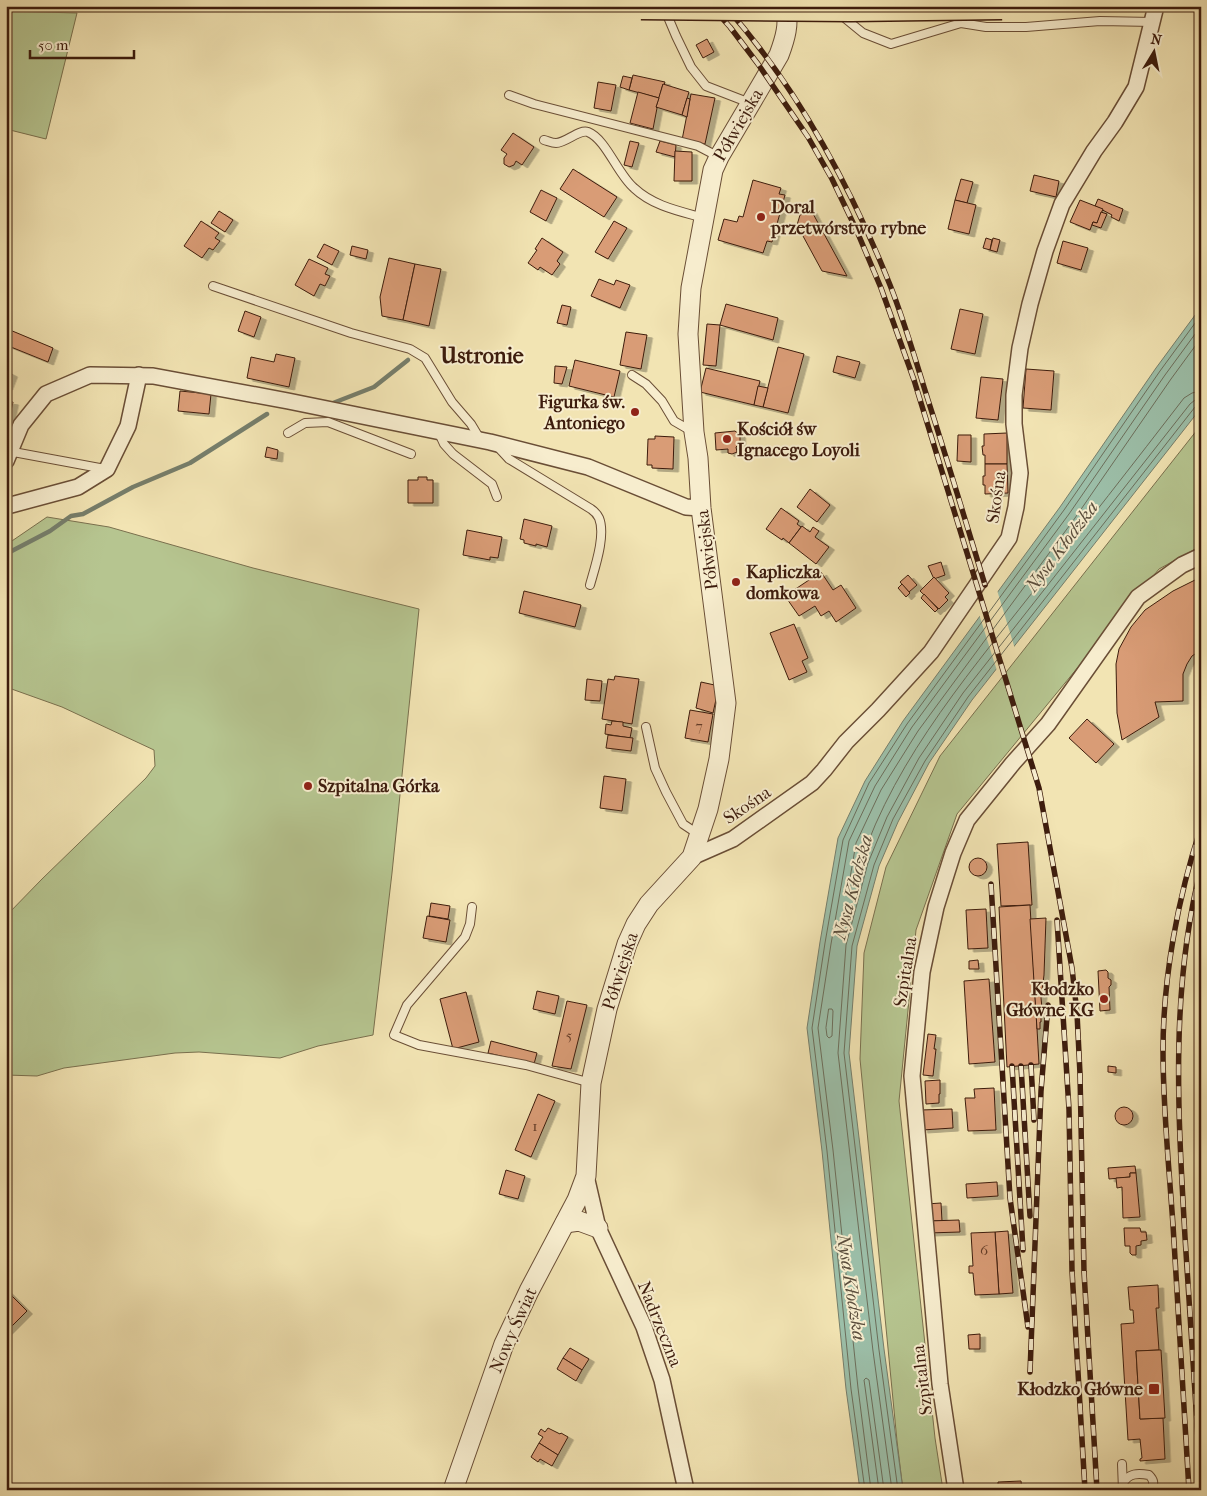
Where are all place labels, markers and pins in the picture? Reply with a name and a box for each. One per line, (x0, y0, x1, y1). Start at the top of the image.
place label: Doral przetwórstwo rybne (770, 197, 926, 239)
marker: Doral przetwórstwo rybne (755, 211, 767, 223)
place label: Figurka św. Antoniego (537, 392, 626, 434)
marker: Figurka św. Antoniego (629, 406, 641, 418)
place label: Kościół św Ignacego Loyoli (737, 419, 861, 461)
marker: Kościół św Ignacego Loyoli (721, 433, 733, 445)
place label: Kapliczka domkowa (746, 562, 821, 604)
marker: Kapliczka domkowa (730, 576, 742, 588)
place label: Szpitalna Górka (318, 776, 440, 797)
marker: Szpitalna Górka (302, 780, 314, 792)
place label: Kłodzko Główne KG (1006, 979, 1094, 1021)
marker: Kłodzko Główne KG (1098, 993, 1110, 1005)
place label: Kłodzko Główne (1017, 1379, 1143, 1400)
marker: Kłodzko Główne (1147, 1382, 1161, 1396)

